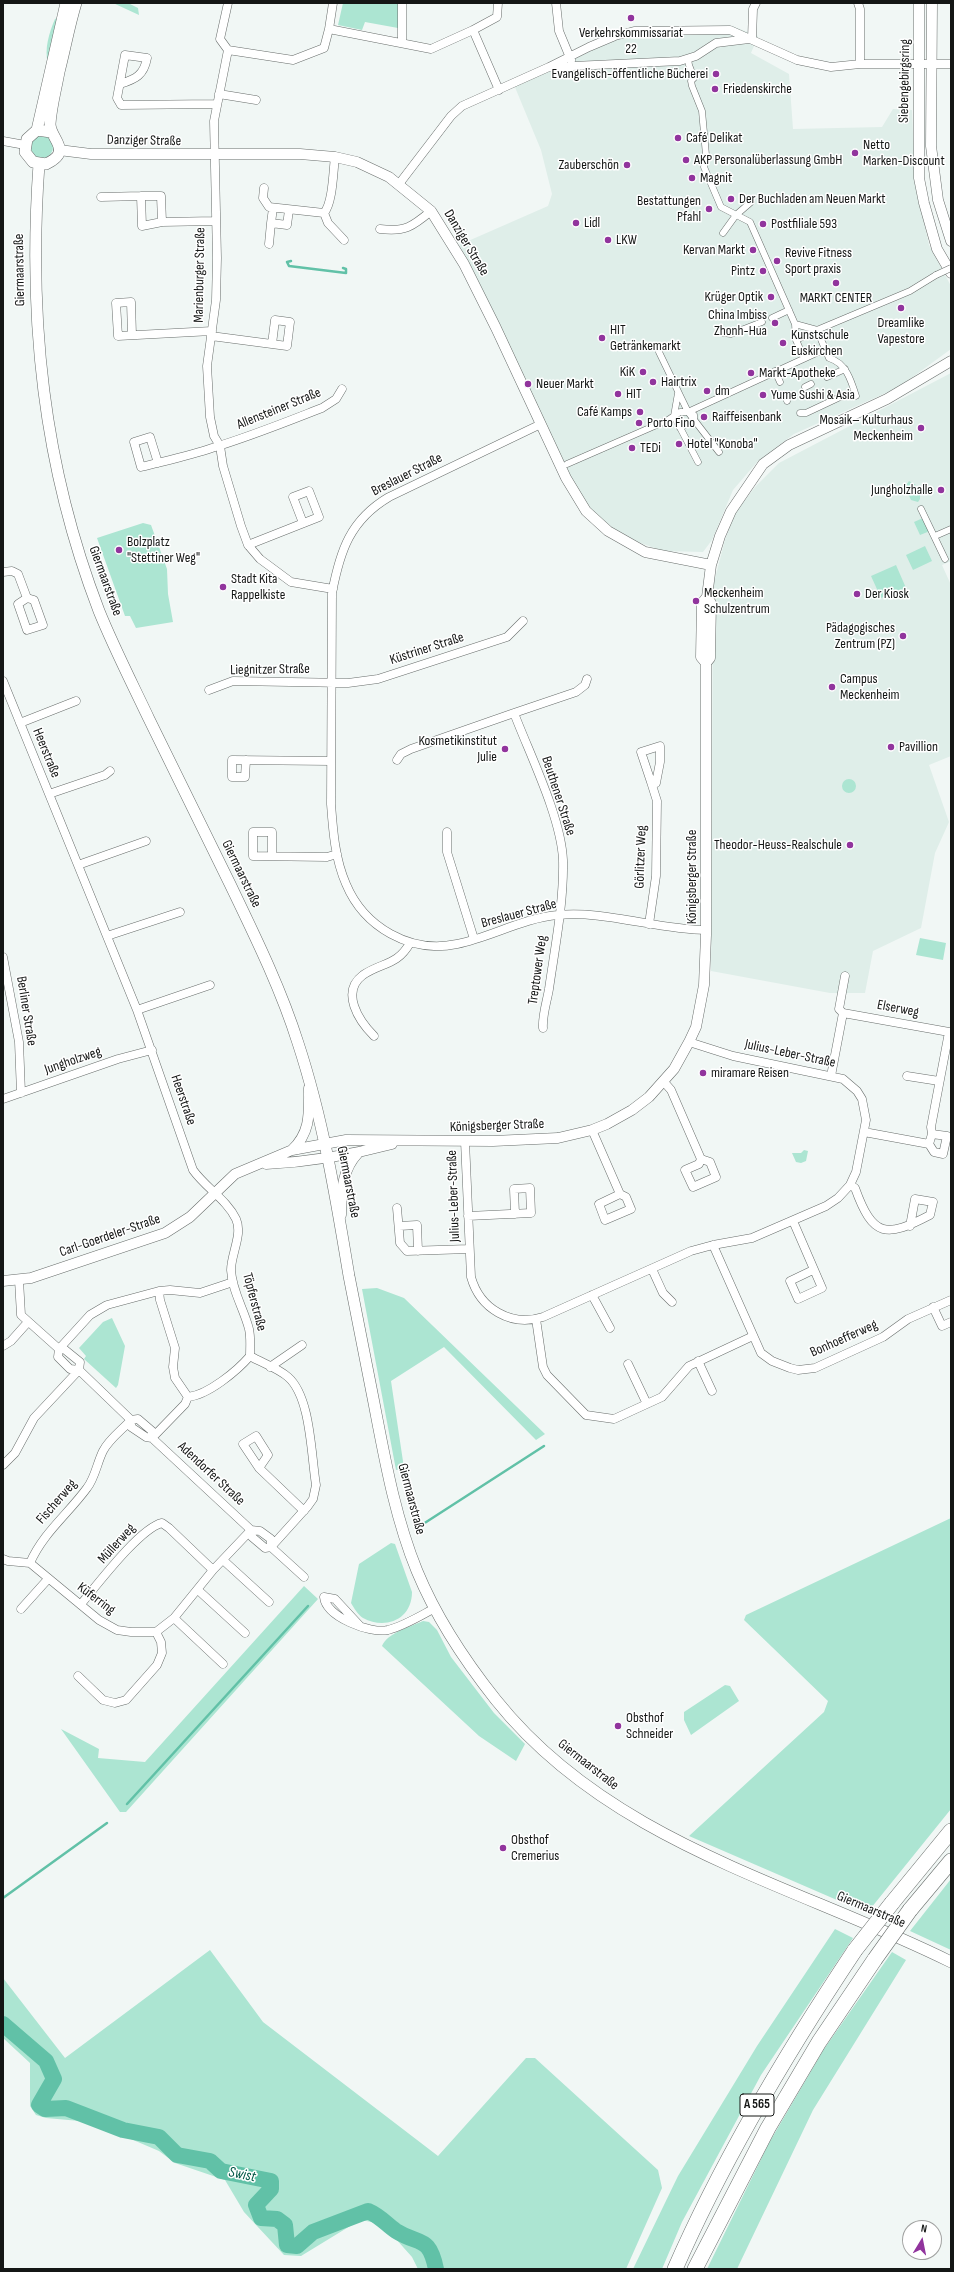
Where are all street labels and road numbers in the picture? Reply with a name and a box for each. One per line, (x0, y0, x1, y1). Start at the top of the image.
street label: Siebengebirgsring (896, 39, 914, 123)
street label: Danziger Straße (107, 132, 181, 150)
street label: Danziger Straße (440, 207, 492, 279)
street label: Marienburger Straße (191, 227, 209, 323)
street label: Giermaarstraße (11, 233, 29, 307)
street label: Allensteiner Straße (234, 384, 324, 434)
street label: Breslauer Straße (369, 450, 445, 500)
street label: Giermaarstraße (85, 544, 125, 618)
street label: Küstriner Straße (388, 629, 466, 669)
street label: Liegnitzer Straße (230, 661, 310, 679)
street label: Heerstraße (28, 726, 64, 780)
street label: Beuthener Straße (537, 754, 579, 838)
street label: Görlitzer Weg (631, 825, 651, 889)
street label: Königsberger Straße (684, 830, 700, 924)
street label: Giermaarstraße (217, 838, 265, 910)
street label: Breslauer Straße (479, 896, 559, 932)
street label: Treptower Weg (525, 934, 551, 1006)
street label: Berliner Straße (12, 975, 40, 1047)
street label: Elserweg (876, 997, 920, 1021)
street label: Julius-Leber-Straße (743, 1036, 837, 1072)
street label: Jungholzweg (42, 1043, 104, 1079)
street label: Heerstraße (167, 1073, 199, 1127)
street label: Königsberger Straße (449, 1116, 545, 1136)
street label: Giermaarstraße (333, 1145, 363, 1219)
street label: Julius-Leber-Straße (444, 1150, 464, 1242)
street label: Carl-Goerdeler-Straße (57, 1211, 163, 1261)
street label: Töpferstraße (238, 1271, 270, 1333)
street label: Bonhoefferweg (808, 1317, 880, 1361)
street label: Adendorfer Straße (174, 1439, 248, 1509)
street label: Giermaarstraße (393, 1462, 429, 1536)
street label: Fischerweg (33, 1476, 81, 1528)
street label: Müllerweg (95, 1520, 139, 1568)
street label: Küferring (74, 1579, 118, 1619)
street label: Giermaarstraße (554, 1736, 622, 1794)
street label: Giermaarstraße (834, 1888, 908, 1932)
road number: A 565 (740, 2094, 774, 2116)

